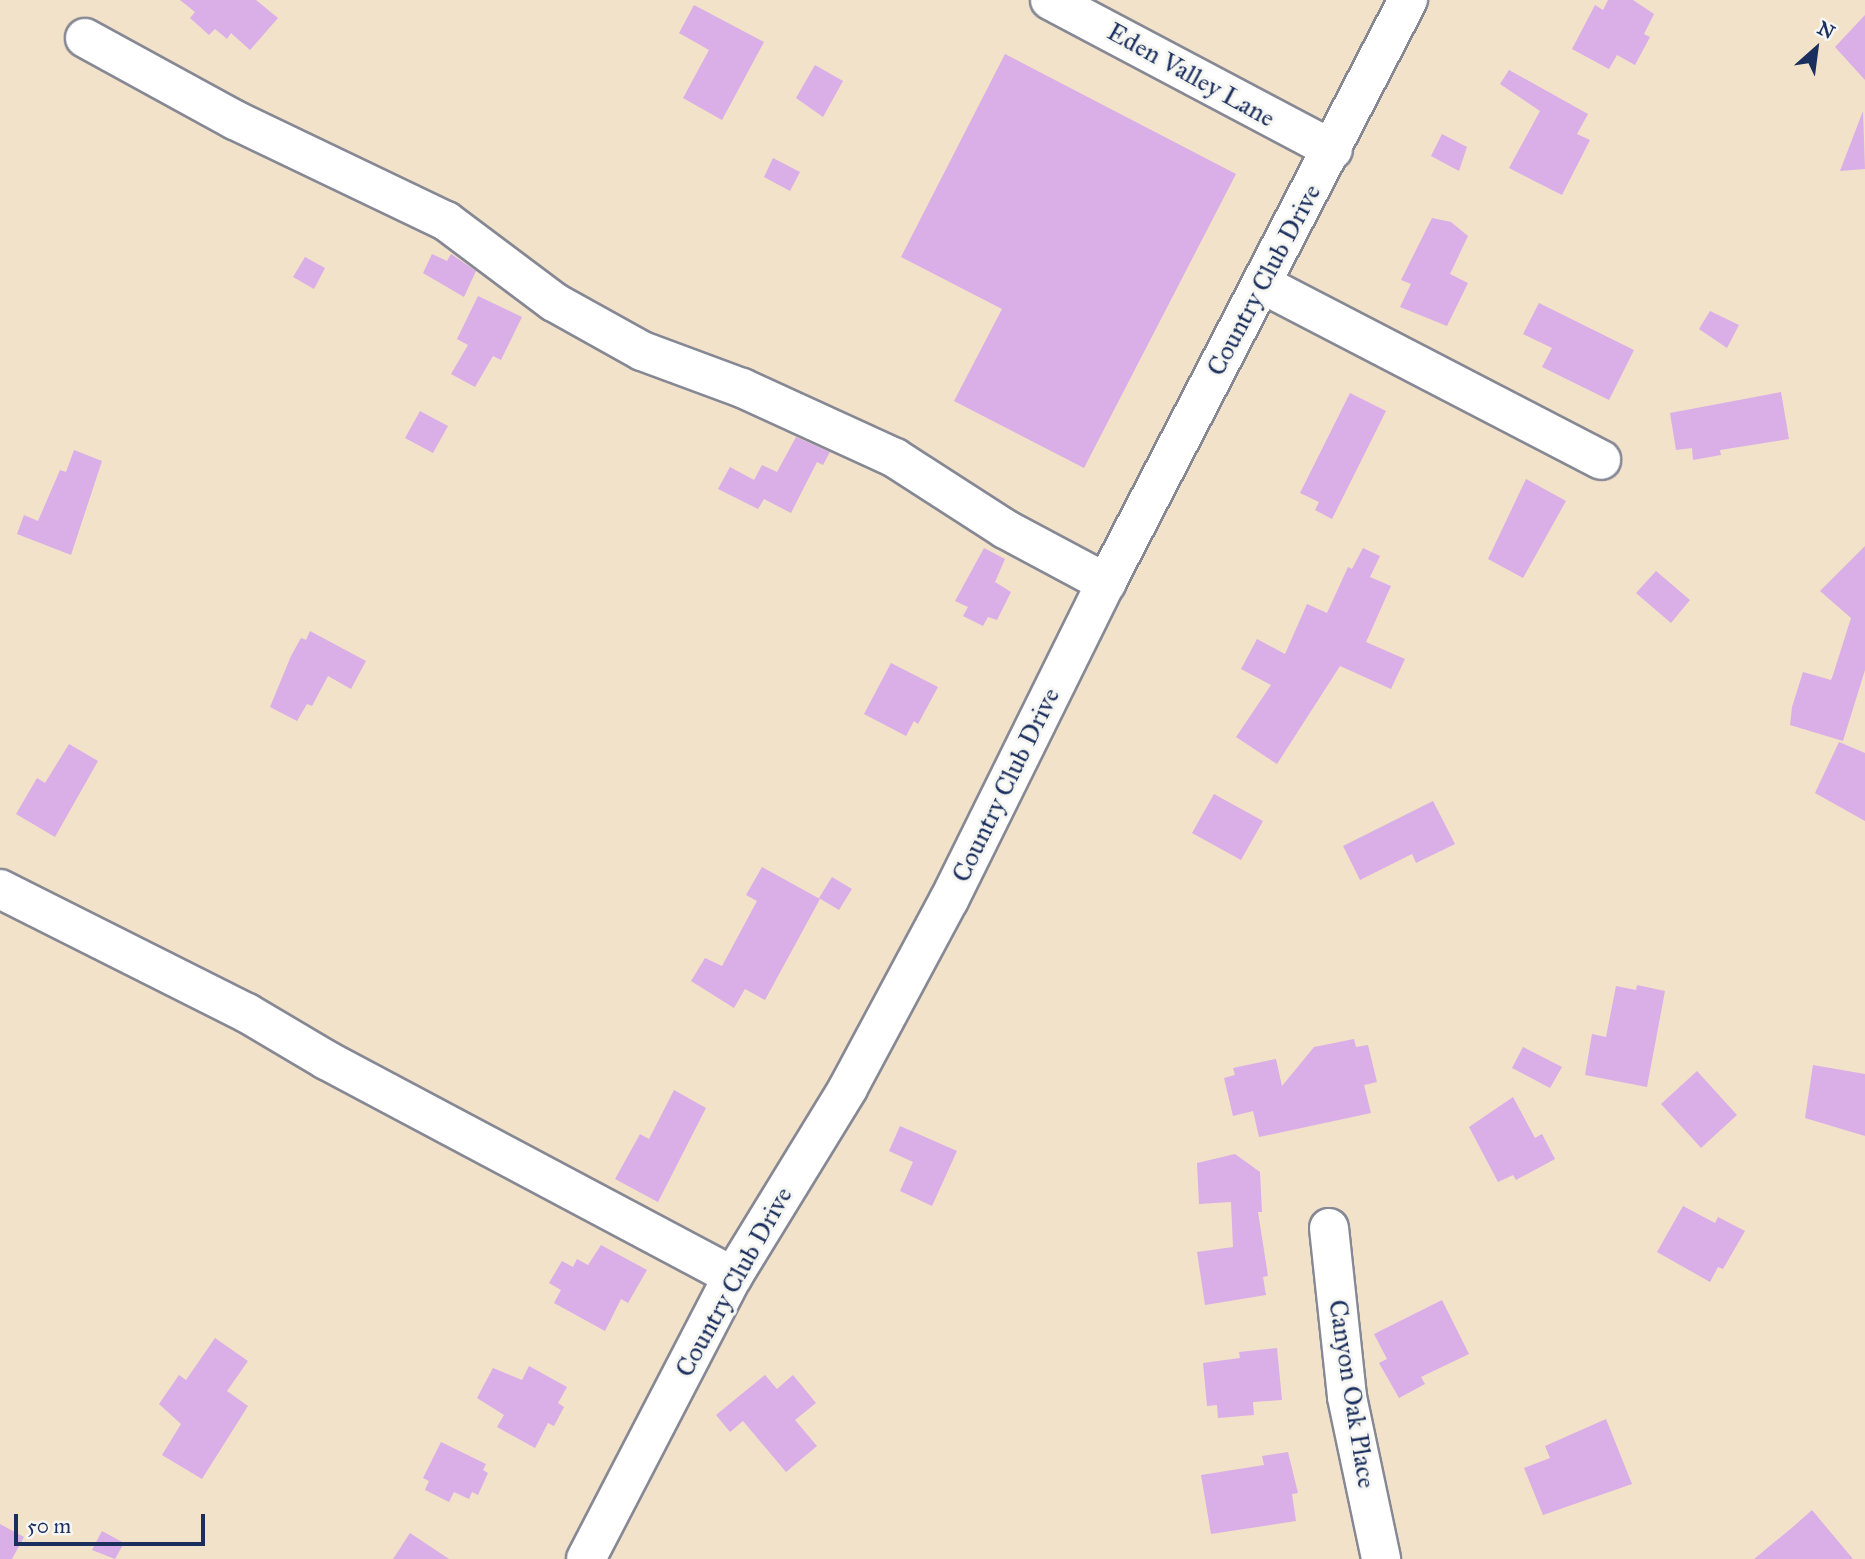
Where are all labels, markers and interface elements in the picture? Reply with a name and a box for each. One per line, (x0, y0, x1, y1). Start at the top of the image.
north arrow (1781, 14, 1851, 84)
street label: Eden Valley Lane (1102, 16, 1280, 134)
text: N (1814, 16, 1839, 44)
street label: Country Club Drive (1200, 179, 1328, 381)
street label: Country Club Drive (945, 683, 1067, 887)
street label: Country Club Drive (669, 1182, 799, 1382)
street label: Canyon Oak Place (1322, 1298, 1382, 1490)
scale bar (18, 1500, 208, 1544)
text: 50 m (27, 1513, 71, 1539)

